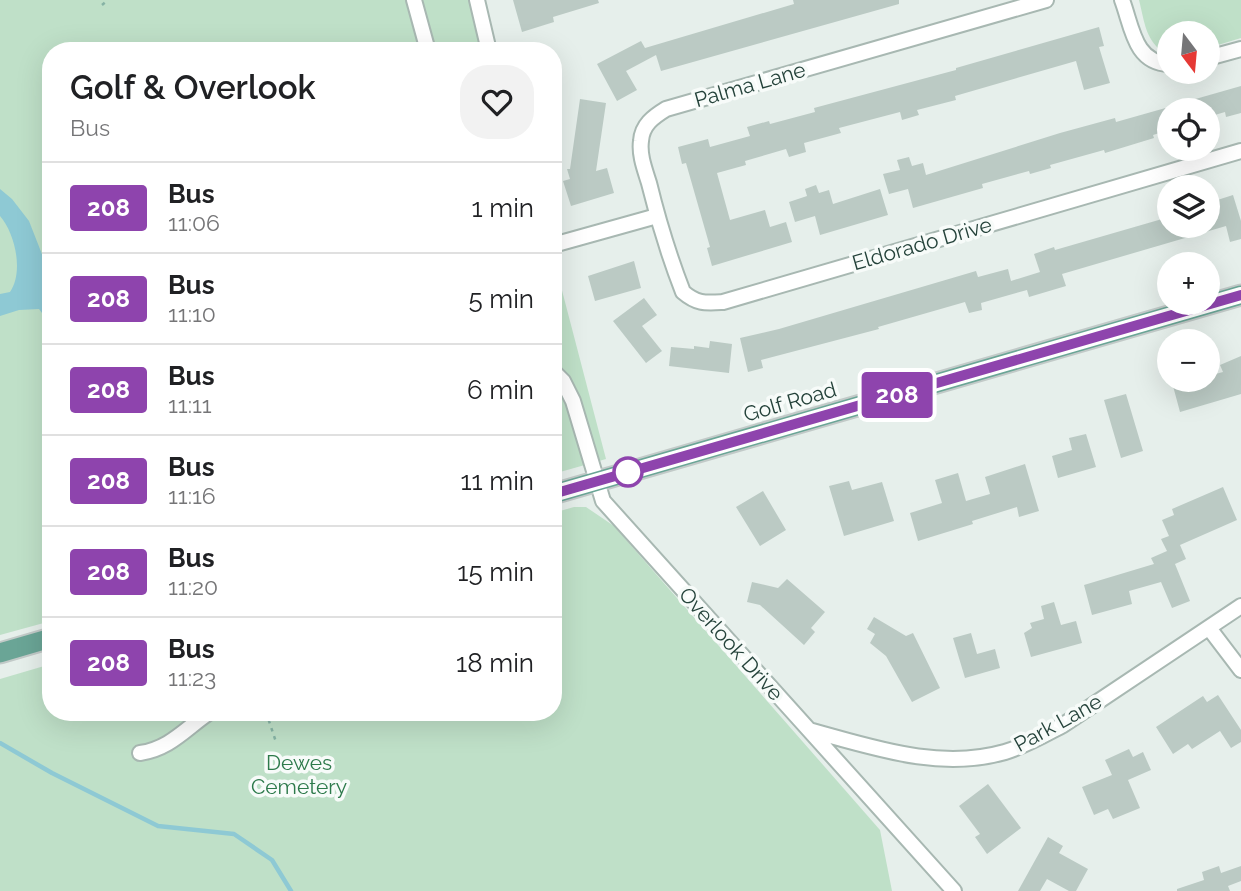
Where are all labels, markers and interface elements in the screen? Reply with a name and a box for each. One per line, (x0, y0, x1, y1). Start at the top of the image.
north arrow (1157, 21, 1220, 84)
map controls (1157, 21, 1220, 392)
street label: Palma Lane (691, 57, 808, 112)
button: heart (460, 65, 534, 139)
text: Golf & Overlook (70, 68, 316, 107)
button: locate (1157, 98, 1220, 161)
text: Bus (70, 114, 110, 141)
button: layers (1157, 175, 1220, 238)
text: Bus (168, 179, 215, 209)
text: 208 (87, 193, 130, 222)
text: 1 min (472, 193, 534, 223)
text: 11:06 (168, 209, 220, 236)
street label: Eldorado Drive (849, 212, 994, 275)
button: + (1157, 252, 1220, 315)
text: Bus (168, 270, 215, 300)
text: 208 (87, 284, 130, 313)
text: 5 min (468, 284, 534, 314)
text: 11:10 (168, 300, 216, 327)
button: − (1157, 329, 1220, 392)
text: Bus (168, 361, 215, 391)
line badge: 208 (857, 372, 937, 418)
text: 208 (87, 375, 130, 404)
text: 6 min (467, 375, 534, 405)
street label: Golf Road (741, 376, 839, 427)
text: 208 (876, 380, 918, 409)
text: 11:11 (168, 391, 212, 418)
text: Bus (168, 452, 215, 482)
unlabelled marker (613, 457, 643, 487)
text: 208 (87, 466, 130, 495)
text: 11 min (460, 466, 534, 496)
text: 11:16 (168, 482, 216, 509)
text: Bus (168, 543, 215, 573)
text: 208 (87, 557, 130, 586)
text: 15 min (457, 557, 534, 587)
text: 11:20 (168, 573, 218, 600)
street label: Overlook Drive (674, 582, 789, 705)
text: Bus (168, 634, 215, 664)
text: 208 (87, 648, 130, 677)
text: 18 min (456, 648, 534, 678)
text: 11:23 (168, 664, 216, 691)
street label: Park Lane (1009, 688, 1106, 757)
park label: Dewes Cemetery (251, 750, 347, 799)

